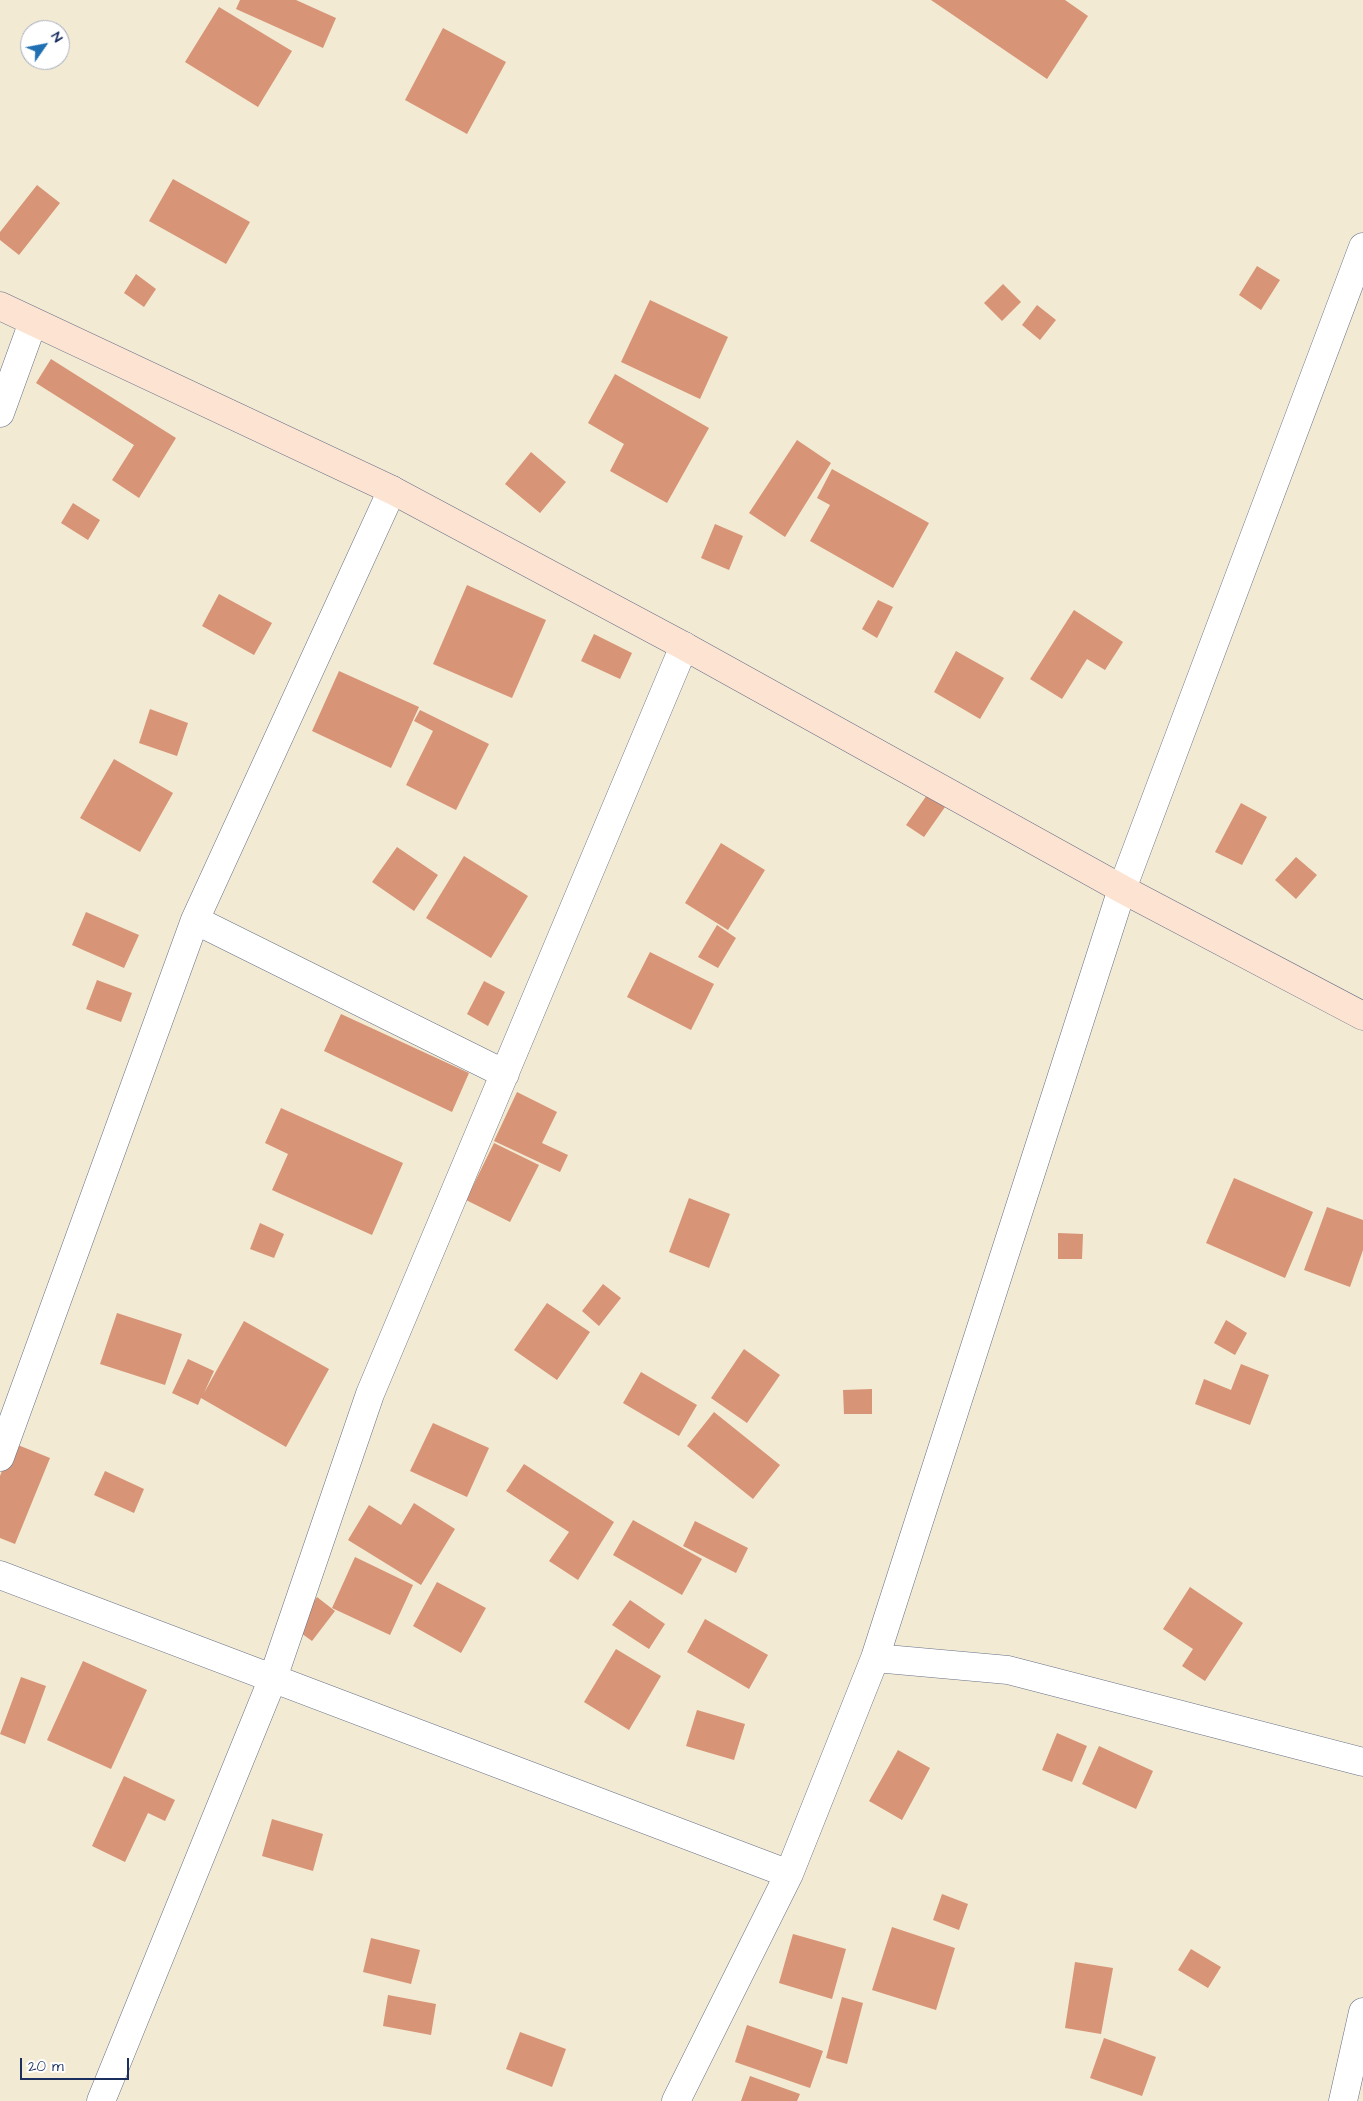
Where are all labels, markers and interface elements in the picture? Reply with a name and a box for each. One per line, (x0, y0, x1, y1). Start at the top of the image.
north arrow (20, 20, 70, 70)
text: N (46, 28, 68, 47)
scale bar (22, 2048, 131, 2080)
text: 20 m (28, 2056, 64, 2077)

